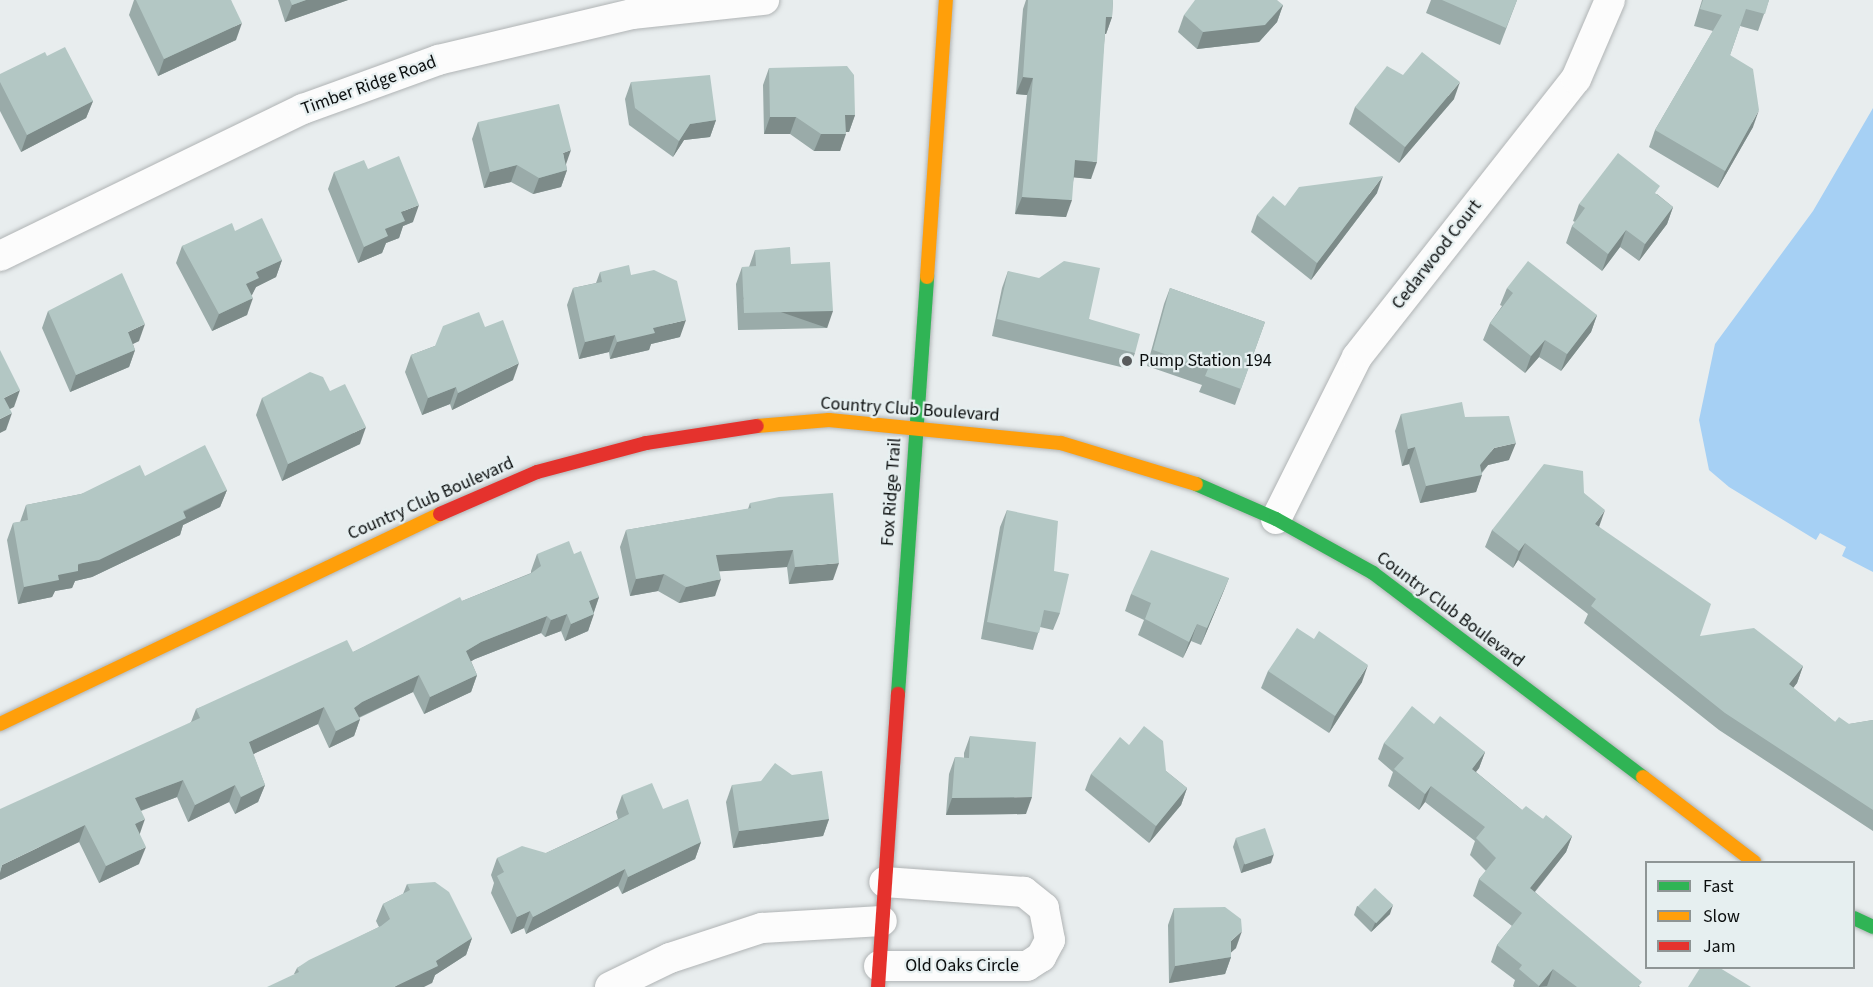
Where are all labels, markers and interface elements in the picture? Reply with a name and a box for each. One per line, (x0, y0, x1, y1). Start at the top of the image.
street label: Timber Ridge Road (298, 52, 440, 120)
street label: Cedarwood Court (1388, 196, 1486, 314)
place label: Pump Station 194 (1139, 350, 1272, 372)
marker: Pump Station 194 (1120, 354, 1134, 368)
street label: Country Club Boulevard (820, 393, 1000, 427)
street label: Fox Ridge Trail (877, 437, 907, 547)
street label: Country Club Boulevard (345, 453, 517, 545)
street label: Country Club Boulevard (1372, 547, 1528, 673)
legend (1645, 861, 1855, 969)
text: Fast (1703, 874, 1734, 899)
text: Slow (1703, 904, 1740, 929)
text: Jam (1703, 934, 1736, 959)
street label: Old Oaks Circle (905, 955, 1019, 977)

